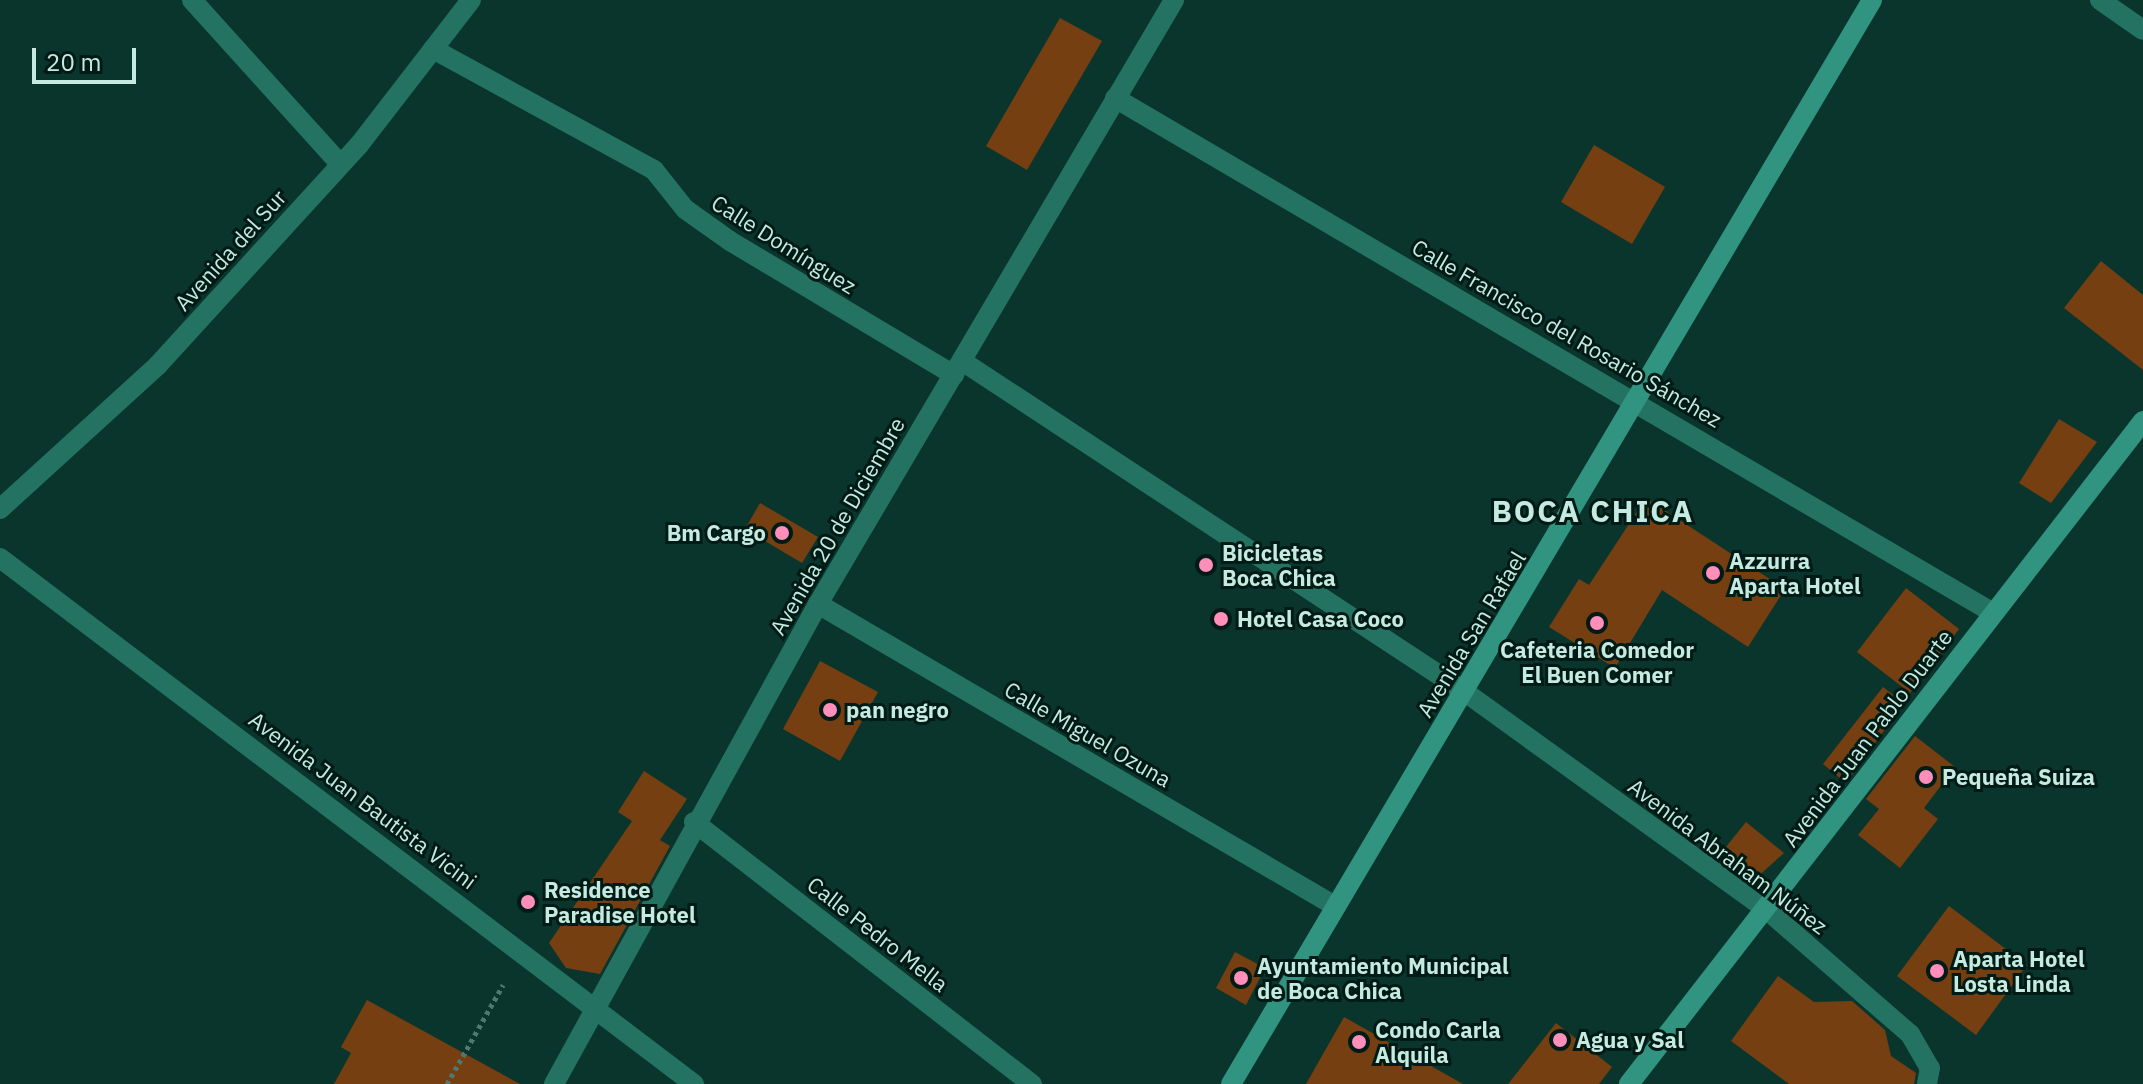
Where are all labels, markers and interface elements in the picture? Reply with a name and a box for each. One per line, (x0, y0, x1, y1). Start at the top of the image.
scale bar (36, 32, 140, 82)
text: 20 m (46, 46, 101, 78)
street label: Avenida del Sur (169, 184, 291, 316)
street label: Calle Domínguez (707, 189, 861, 299)
street label: Calle Francisco del Rosario Sánchez (1408, 233, 1726, 433)
street label: Avenida 20 de Diciembre (764, 413, 910, 639)
district label: BOCA CHICA (1492, 493, 1694, 529)
place label: Bm Cargo (667, 520, 766, 546)
marker: Bm Cargo (773, 524, 791, 542)
place label: Bicicletas Boca Chica (1222, 539, 1336, 590)
street label: Avenida San Rafael (1411, 546, 1531, 722)
place label: Azzurra Aparta Hotel (1729, 547, 1861, 598)
marker: Bicicletas Boca Chica (1197, 556, 1215, 574)
marker: Azzurra Aparta Hotel (1704, 564, 1722, 582)
place label: Hotel Casa Coco (1237, 606, 1404, 632)
marker: Hotel Casa Coco (1212, 610, 1230, 628)
marker: Cafeteria Comedor El Buen Comer (1588, 614, 1606, 632)
street label: Avenida Juan Pablo Duarte (1777, 624, 1957, 852)
place label: Cafeteria Comedor El Buen Comer (1500, 636, 1694, 688)
street label: Calle Miguel Ozuna (1000, 676, 1176, 792)
place label: pan negro (846, 697, 949, 723)
marker: pan negro (821, 701, 839, 719)
street label: Avenida Juan Bautista Vicini (244, 706, 482, 894)
place label: Pequeña Suiza (1942, 764, 2095, 790)
marker: Pequeña Suiza (1917, 768, 1935, 786)
street label: Avenida Abraham Núñez (1623, 773, 1833, 939)
street label: Calle Pedro Mella (802, 871, 954, 997)
place label: Residence Paradise Hotel (544, 876, 696, 928)
marker: Residence Paradise Hotel (519, 893, 537, 911)
place label: Aparta Hotel Losta Linda (1953, 945, 2085, 996)
place label: Ayuntamiento Municipal de Boca Chica (1257, 952, 1509, 1004)
marker: Aparta Hotel Losta Linda (1928, 962, 1946, 980)
marker: Ayuntamiento Municipal de Boca Chica (1232, 969, 1250, 987)
place label: Condo Carla Alquila (1375, 1016, 1501, 1068)
place label: Agua y Sal (1576, 1027, 1684, 1053)
marker: Agua y Sal (1551, 1031, 1569, 1049)
marker: Condo Carla Alquila (1350, 1033, 1368, 1051)

